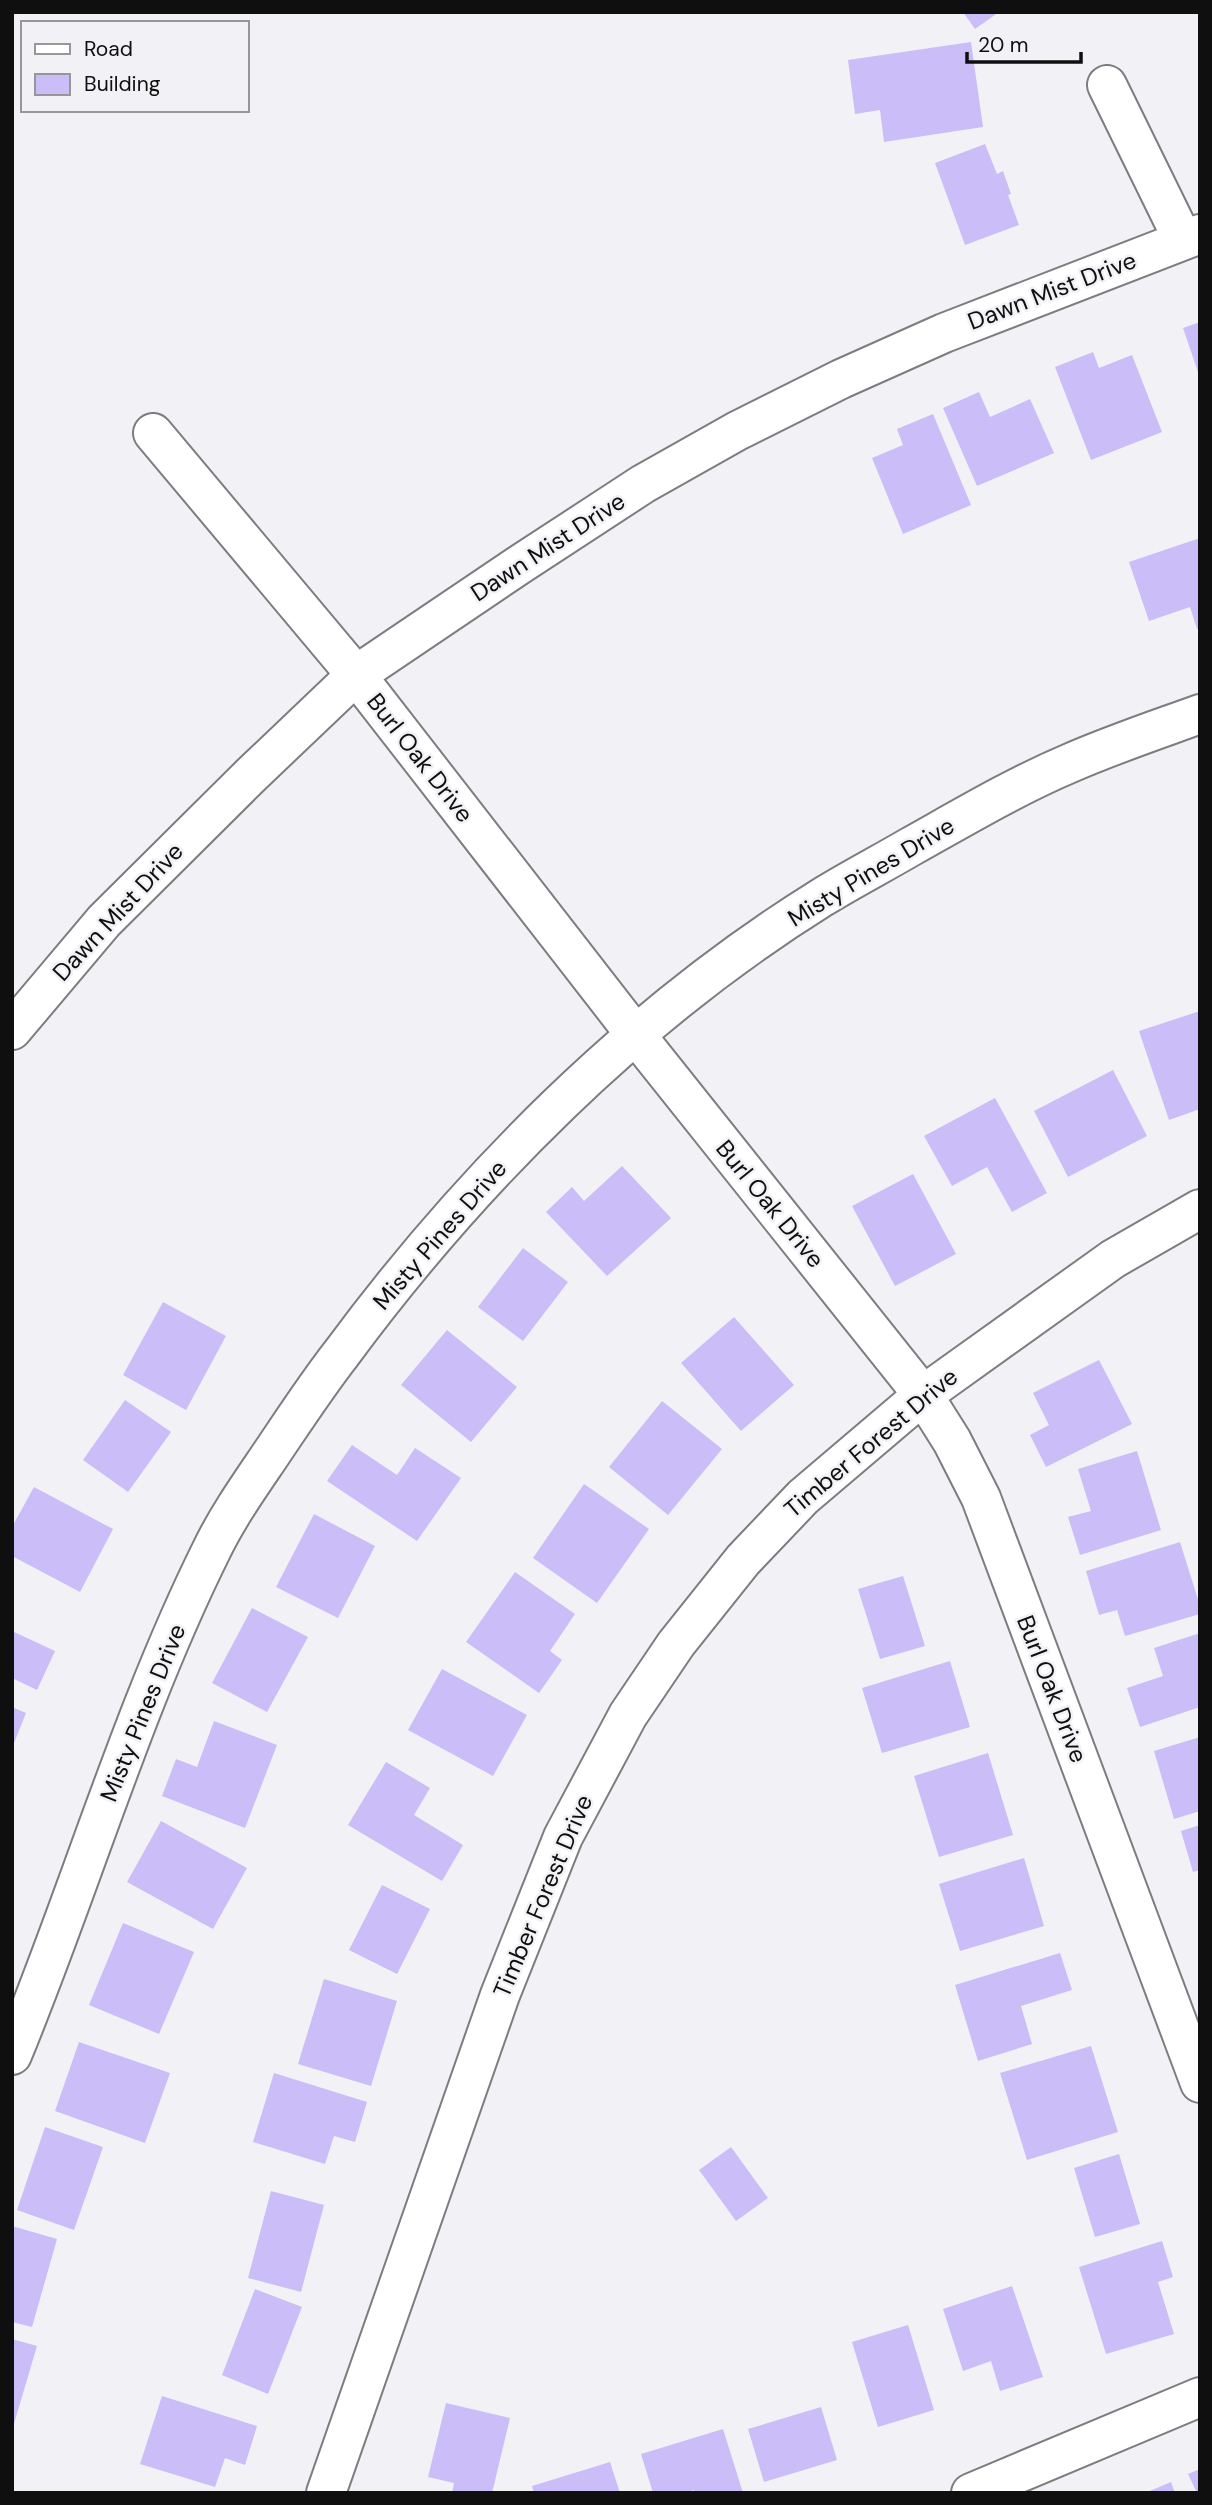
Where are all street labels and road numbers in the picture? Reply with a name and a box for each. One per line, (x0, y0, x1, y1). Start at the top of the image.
street label: Dawn Mist Drive (963, 244, 1140, 337)
street label: Dawn Mist Drive (465, 485, 631, 608)
street label: Burl Oak Drive (360, 687, 481, 829)
street label: Misty Pines Drive (782, 810, 960, 934)
street label: Dawn Mist Drive (46, 836, 190, 987)
street label: Burl Oak Drive (709, 1133, 831, 1274)
street label: Misty Pines Drive (366, 1153, 513, 1316)
street label: Timber Forest Drive (777, 1361, 964, 1524)
street label: Burl Oak Drive (1010, 1611, 1095, 1767)
street label: Misty Pines Drive (93, 1619, 192, 1806)
street label: Timber Forest Drive (486, 1790, 599, 2002)

